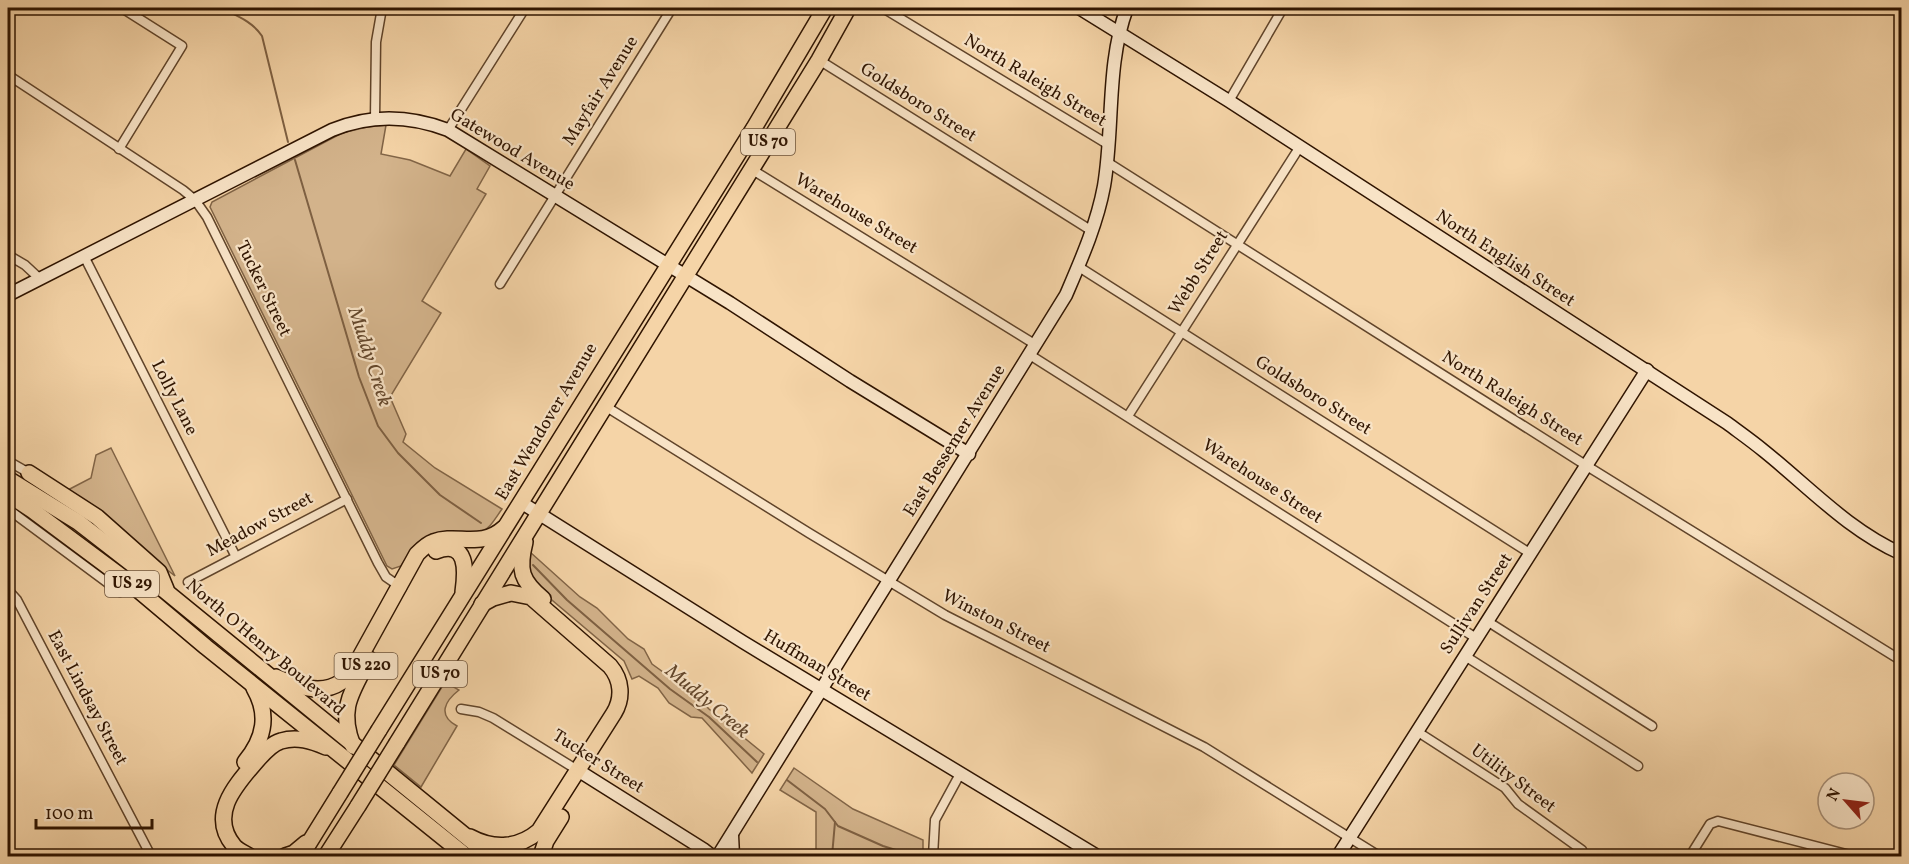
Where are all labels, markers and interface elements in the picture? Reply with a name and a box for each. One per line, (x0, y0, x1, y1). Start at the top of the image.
street label: North Raleigh Street (959, 28, 1111, 134)
street label: Mayfair Avenue (557, 31, 645, 151)
street label: Goldsboro Street (855, 57, 981, 149)
street label: Gatewood Avenue (445, 103, 579, 197)
road number: US 70 (741, 129, 795, 155)
street label: Warehouse Street (790, 167, 922, 261)
street label: North English Street (1430, 204, 1580, 314)
street label: Webb Street (1163, 226, 1235, 320)
street label: Tucker Street (229, 237, 297, 341)
water label: Muddy Creek (339, 303, 398, 410)
street label: East Wendover Avenue (490, 338, 604, 506)
street label: North Raleigh Street (1436, 345, 1588, 453)
street label: Goldsboro Street (1250, 350, 1376, 442)
street label: Lolly Lane (144, 356, 204, 440)
street label: East Bessemer Avenue (898, 360, 1012, 522)
street label: Warehouse Street (1197, 434, 1327, 530)
street label: Meadow Street (202, 486, 318, 564)
street label: Sullivan Street (1435, 548, 1519, 660)
road number: US 29 (105, 571, 159, 597)
street label: North O'Henry Boulevard (180, 574, 350, 722)
street label: Winston Street (937, 584, 1055, 660)
street label: Huffman Street (758, 624, 876, 708)
street label: East Lindsay Street (41, 626, 133, 770)
road number: US 220 (334, 653, 398, 679)
water label: Muddy Creek (658, 658, 755, 746)
road number: US 70 (413, 661, 467, 687)
street label: Tucker Street (547, 724, 649, 800)
street label: Utility Street (1465, 739, 1561, 819)
north arrow (1816, 771, 1876, 831)
text: N (1822, 784, 1847, 805)
scale bar (36, 792, 152, 830)
text: 100 m (45, 802, 94, 827)

